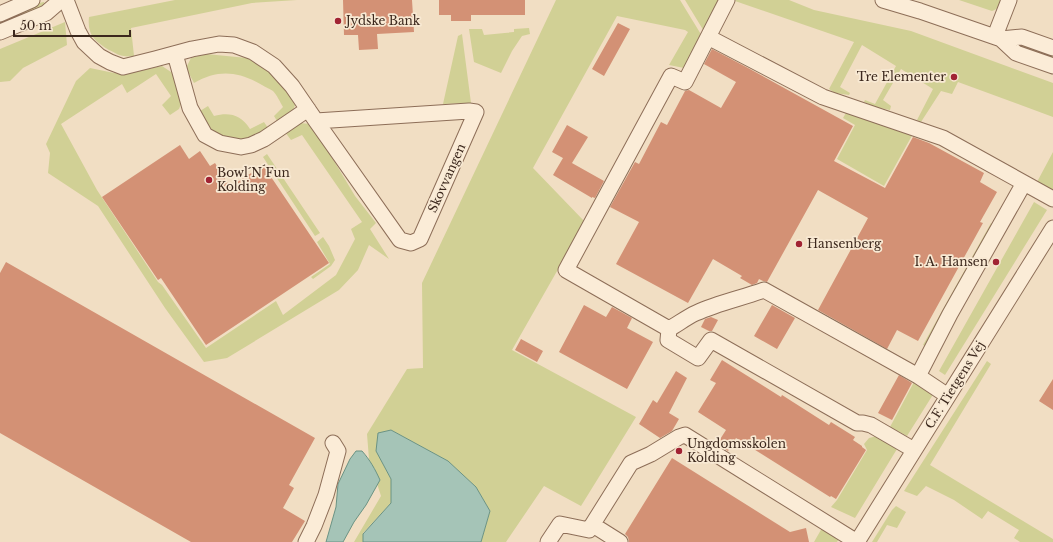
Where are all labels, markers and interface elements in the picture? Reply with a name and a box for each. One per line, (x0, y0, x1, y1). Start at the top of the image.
scale bar (14, 12, 130, 38)
place label: Jydske Bank (344, 13, 421, 28)
marker: Jydske Bank (333, 16, 343, 26)
text: 50 m (20, 18, 52, 33)
place label: Tre Elementer (857, 69, 946, 84)
marker: Tre Elementer (949, 72, 959, 82)
street label: Skovvangen (425, 141, 468, 215)
place label: Bowl´N´Fun Kolding (217, 164, 290, 194)
marker: Bowl´N´Fun Kolding (204, 175, 214, 185)
place label: Hansenberg (807, 236, 882, 251)
marker: Hansenberg (794, 239, 804, 249)
place label: I. A. Hansen (914, 254, 988, 269)
marker: I. A. Hansen (991, 257, 1001, 267)
street label: C.F. Tietgens Vej (922, 338, 988, 431)
place label: Ungdomsskolen Kolding (687, 436, 786, 465)
marker: Ungdomsskolen Kolding (674, 446, 684, 456)

